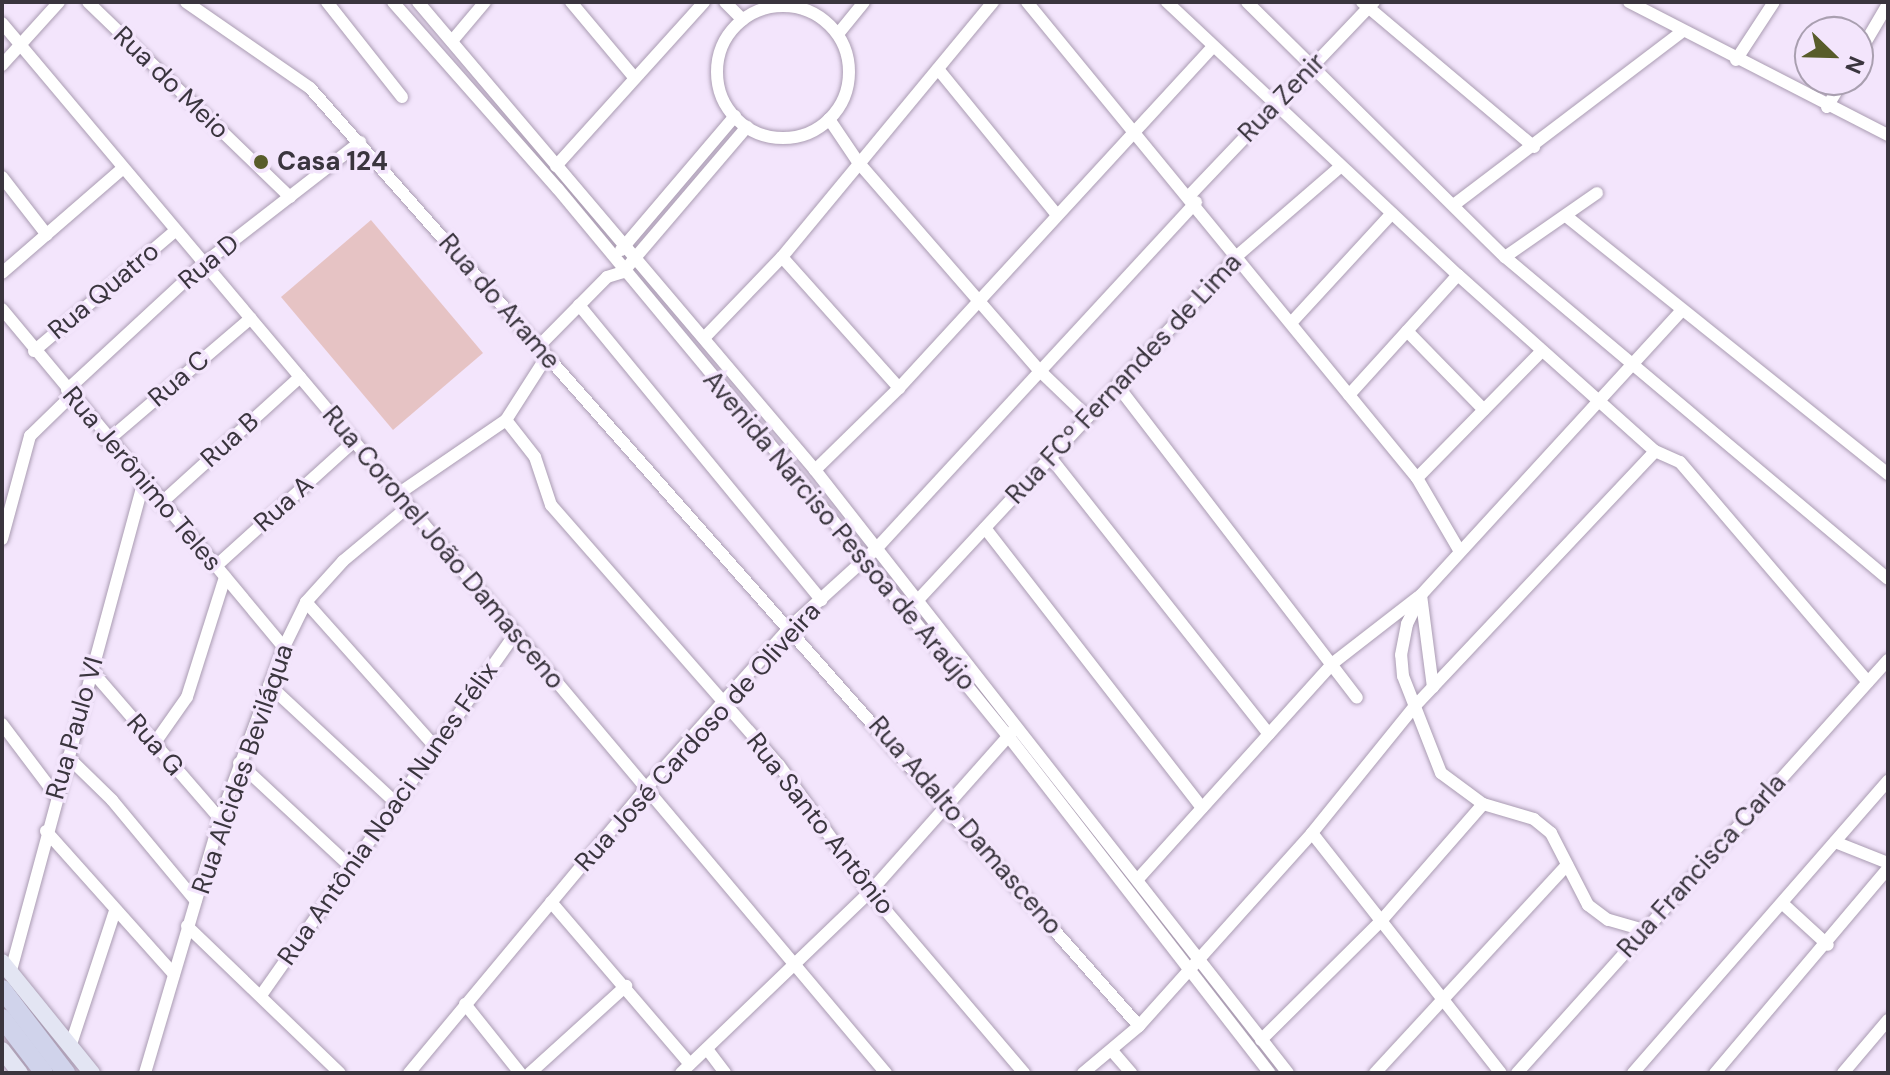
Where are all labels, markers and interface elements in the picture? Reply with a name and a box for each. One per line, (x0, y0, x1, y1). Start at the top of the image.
north arrow (1794, 16, 1874, 96)
street label: Rua do Meio (107, 20, 235, 146)
street label: Rua Zenir (1232, 47, 1332, 149)
text: N (1838, 52, 1871, 78)
place label: Casa 124 (277, 146, 388, 178)
marker: Casa 124 (252, 153, 270, 171)
street label: Rua D (172, 228, 246, 296)
street label: Rua do Arame (432, 228, 566, 376)
street label: Rua Quatro (42, 236, 166, 346)
street label: Rua FCº Fernandes de Lima (1000, 247, 1248, 511)
street label: Rua C (142, 344, 216, 414)
street label: Avenida Narciso Pessoa de Araújo (696, 365, 982, 697)
street label: Rua Jerônimo Teles (56, 380, 228, 578)
street label: Rua Coronel João Damasceno (315, 400, 571, 696)
street label: Rua B (195, 406, 265, 474)
street label: Rua A (248, 469, 320, 539)
street label: Rua José Cardoso de Oliveira (569, 596, 827, 878)
street label: Rua Alcides Beviláqua (186, 640, 300, 898)
street label: Rua Paulo VI (40, 653, 110, 803)
street label: Rua Antônia Noaci Nunes Félix (271, 657, 505, 971)
street label: Rua G (120, 708, 190, 782)
street label: Rua Adalto Damasceno (862, 711, 1068, 941)
street label: Rua Santo Antônio (739, 727, 901, 921)
street label: Rua Francisca Carla (1611, 768, 1793, 964)

